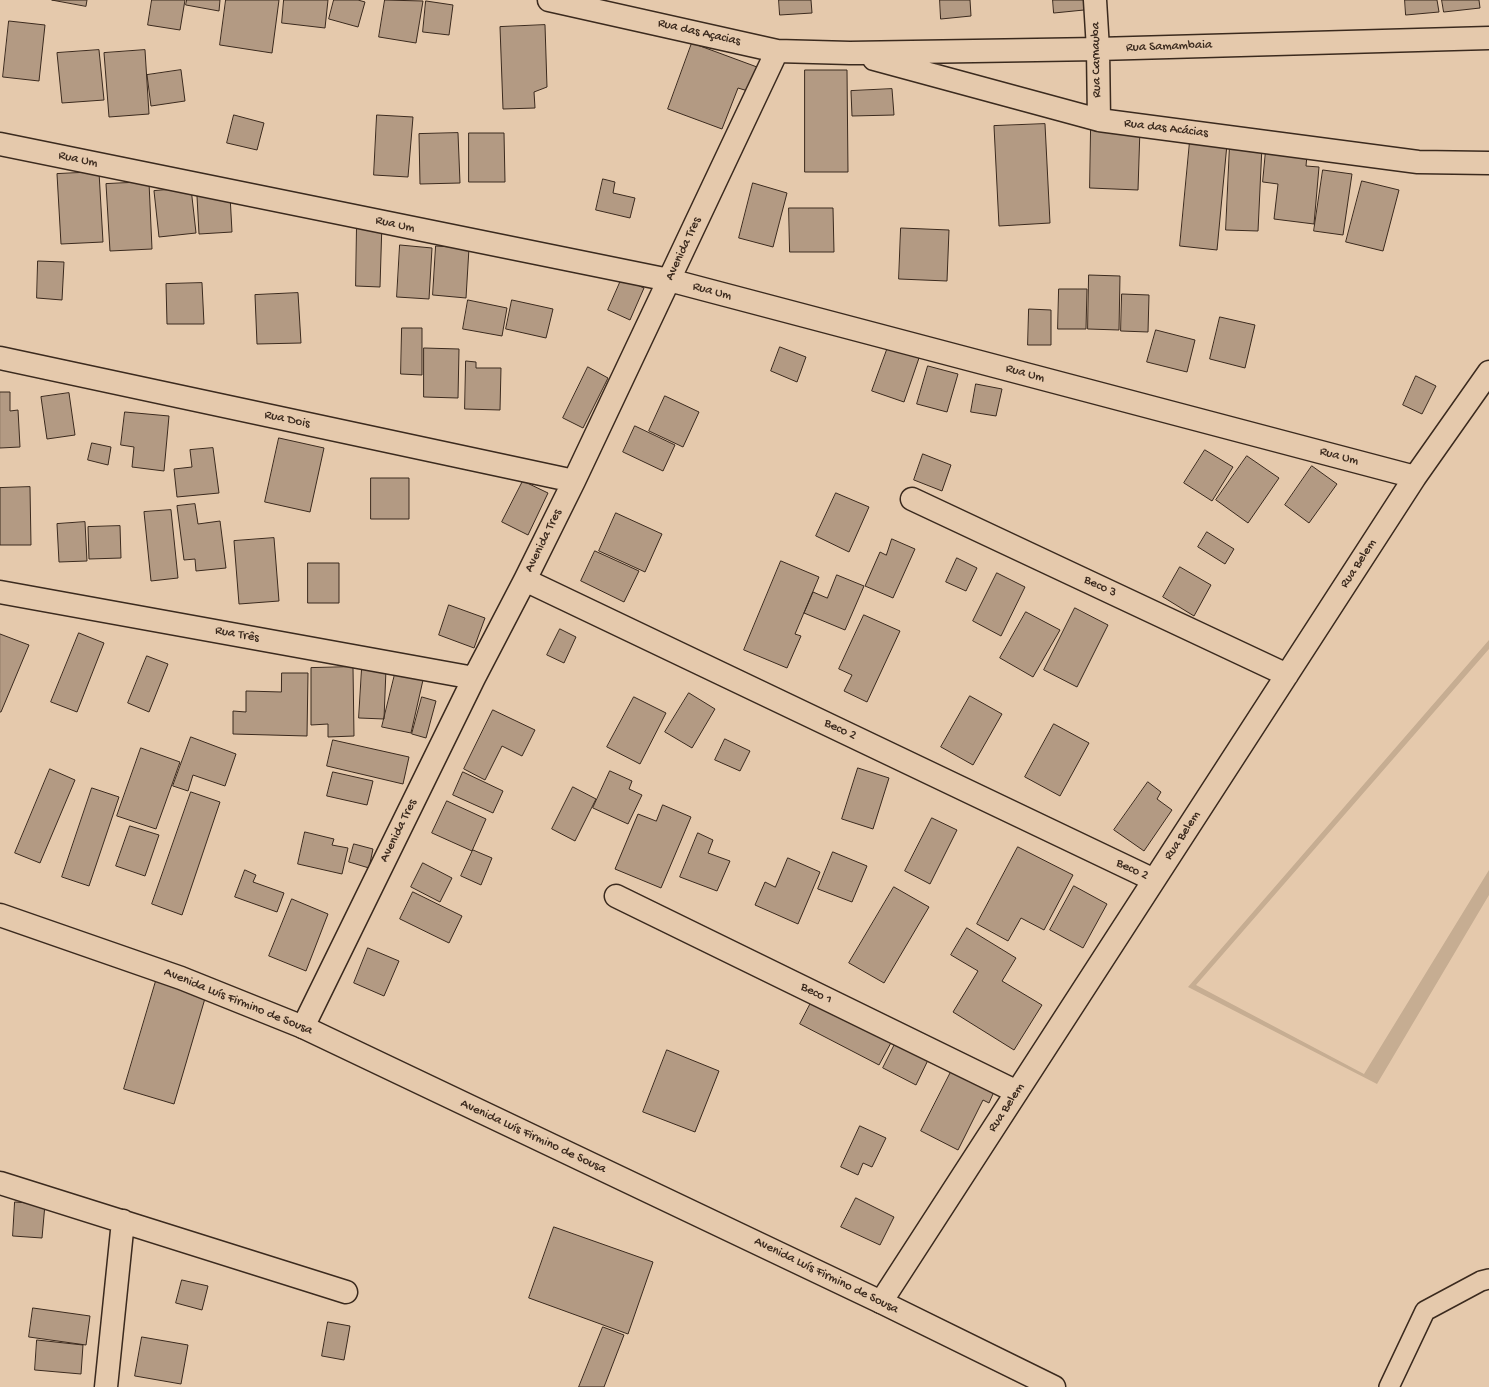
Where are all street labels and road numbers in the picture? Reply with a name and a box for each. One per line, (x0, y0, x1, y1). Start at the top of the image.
street label: Rua das Açacias (656, 16, 742, 50)
street label: Rua Carnauba (1089, 22, 1105, 98)
street label: Rua Samambaia (1126, 38, 1212, 56)
street label: Rua das Acácias (1123, 116, 1209, 142)
street label: Rua Um (57, 148, 99, 172)
street label: Rua Um (374, 213, 416, 237)
street label: Avenida Tres (663, 215, 705, 283)
street label: Rua Um (691, 279, 733, 305)
street label: Rua Um (1004, 361, 1046, 387)
street label: Rua Dois (263, 408, 311, 432)
street label: Rua Um (1318, 444, 1360, 470)
street label: Avenida Tres (522, 507, 566, 575)
street label: Rua Belem (1337, 537, 1381, 591)
street label: Beco 3 (1081, 573, 1119, 601)
street label: Rua Três (214, 623, 260, 647)
street label: Beco 2 (821, 716, 859, 744)
street label: Avenida Tres (377, 797, 421, 865)
street label: Rua Belem (1161, 809, 1205, 863)
street label: Beco 2 (1113, 856, 1151, 884)
street label: Avenida Luís Firmino de Sousa (161, 965, 315, 1039)
street label: Beco 1 (798, 980, 834, 1008)
street label: Rua Belem (985, 1081, 1029, 1135)
street label: Avenida Luís Firmino de Sousa (458, 1096, 608, 1178)
street label: Avenida Luís Firmino de Sousa (751, 1234, 901, 1318)

